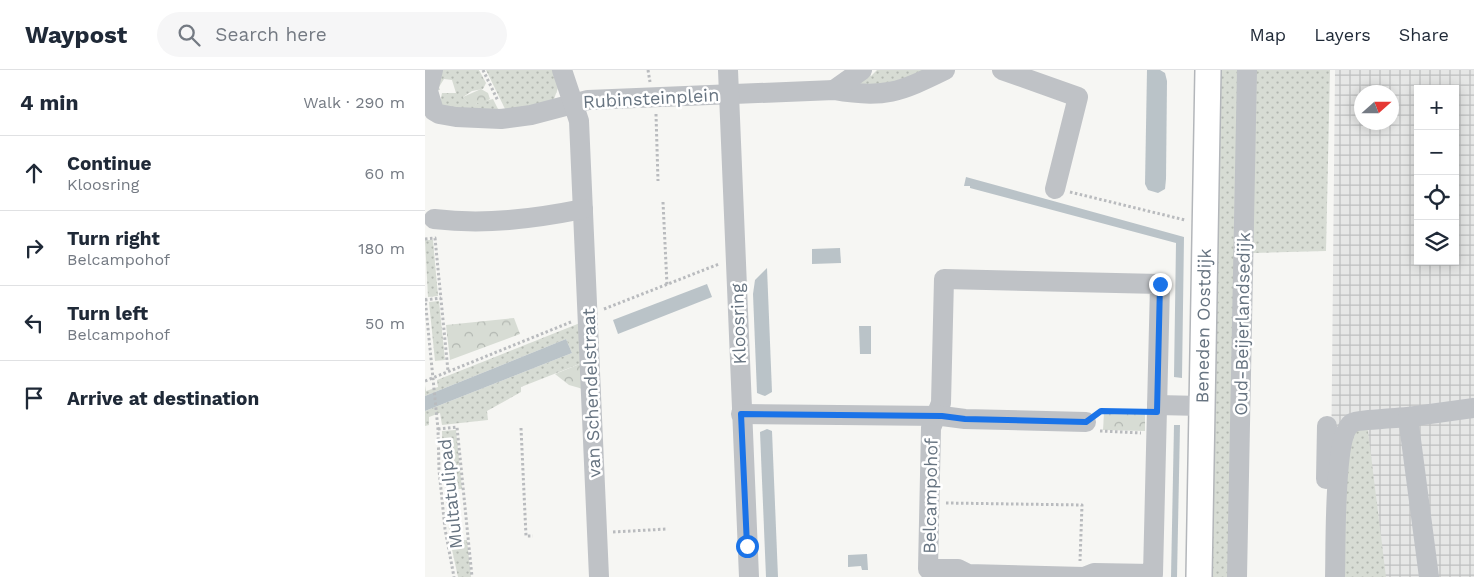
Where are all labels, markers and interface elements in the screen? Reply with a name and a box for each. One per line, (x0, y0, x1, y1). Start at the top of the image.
search box (157, 12, 507, 57)
text: Waypost (25, 21, 127, 49)
icon: search (175, 21, 203, 49)
text: Search here (215, 23, 327, 46)
text: Map (1249, 24, 1286, 45)
text: Layers (1314, 24, 1371, 45)
text: Share (1399, 24, 1449, 45)
street label: Rubinsteinplein (582, 84, 720, 112)
north arrow (1354, 85, 1399, 130)
map controls (1414, 85, 1459, 265)
button: + (1414, 85, 1459, 130)
text: 4 min (20, 90, 78, 115)
text: Walk · 290 m (303, 93, 405, 112)
button: − (1414, 130, 1459, 175)
text: Continue (67, 152, 151, 175)
icon: ahead (20, 159, 48, 187)
text: 60 m (365, 164, 405, 183)
text: Kloosring (67, 175, 139, 194)
button: locate (1414, 175, 1459, 220)
button: layers (1414, 220, 1459, 265)
text: Turn right (67, 227, 160, 250)
street label: Oud-Beijerlandsedijk (1230, 232, 1254, 416)
icon: right (20, 234, 48, 262)
text: 180 m (358, 239, 405, 258)
street label: Beneden Oostdijk (1191, 248, 1215, 404)
text: Belcampohof (67, 250, 170, 269)
route end (1149, 273, 1172, 296)
street label: Kloosring (726, 283, 750, 365)
text: Turn left (67, 302, 148, 325)
street label: van Schendelstraat (578, 307, 604, 478)
icon: left (20, 309, 48, 337)
text: 50 m (365, 314, 405, 333)
text: Belcampohof (67, 325, 170, 344)
icon: arrive (20, 384, 48, 412)
text: Arrive at destination (67, 387, 259, 410)
street label: Multatulipad (434, 438, 466, 550)
street label: Belcampohof (918, 438, 942, 554)
route start (736, 535, 759, 558)

